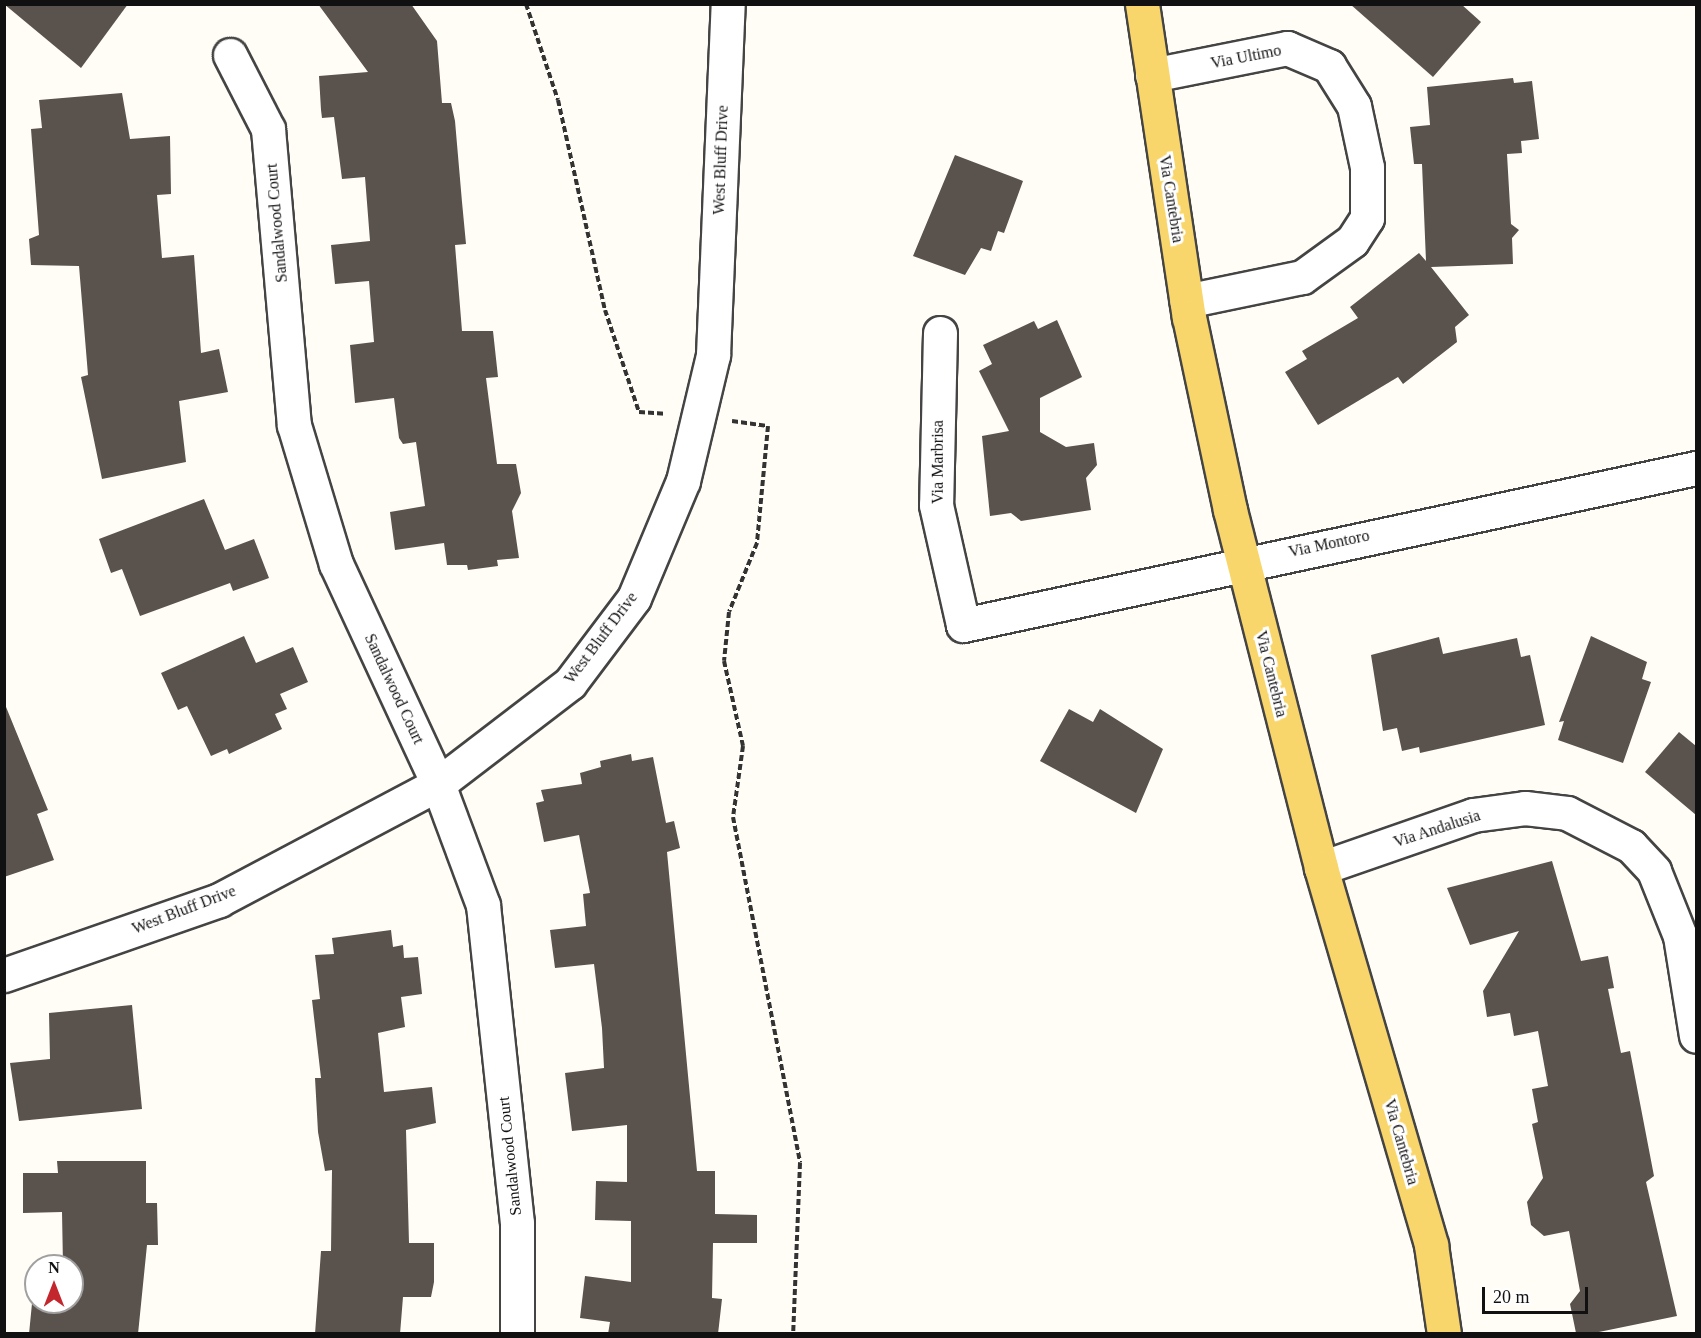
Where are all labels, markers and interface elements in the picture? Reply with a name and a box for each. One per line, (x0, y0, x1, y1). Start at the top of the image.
street label: Via Ultimo (1209, 41, 1283, 73)
street label: West Bluff Drive (709, 105, 733, 215)
street label: Via Cantebria (1155, 154, 1187, 244)
street label: Sandalwood Court (262, 163, 292, 283)
street label: Via Marbrisa (928, 420, 948, 504)
street label: Via Montoro (1287, 526, 1371, 562)
street label: West Bluff Drive (560, 588, 642, 688)
street label: Via Cantebria (1251, 629, 1291, 719)
street label: Sandalwood Court (360, 631, 428, 747)
street label: Via Andalusia (1391, 806, 1483, 852)
street label: West Bluff Drive (129, 881, 239, 939)
street label: Sandalwood Court (494, 1096, 526, 1216)
street label: Via Cantebria (1380, 1097, 1422, 1187)
north arrow (24, 1254, 84, 1314)
text: N (48, 1259, 60, 1276)
scale bar (1485, 1275, 1592, 1313)
text: 20 m (1493, 1287, 1530, 1307)

